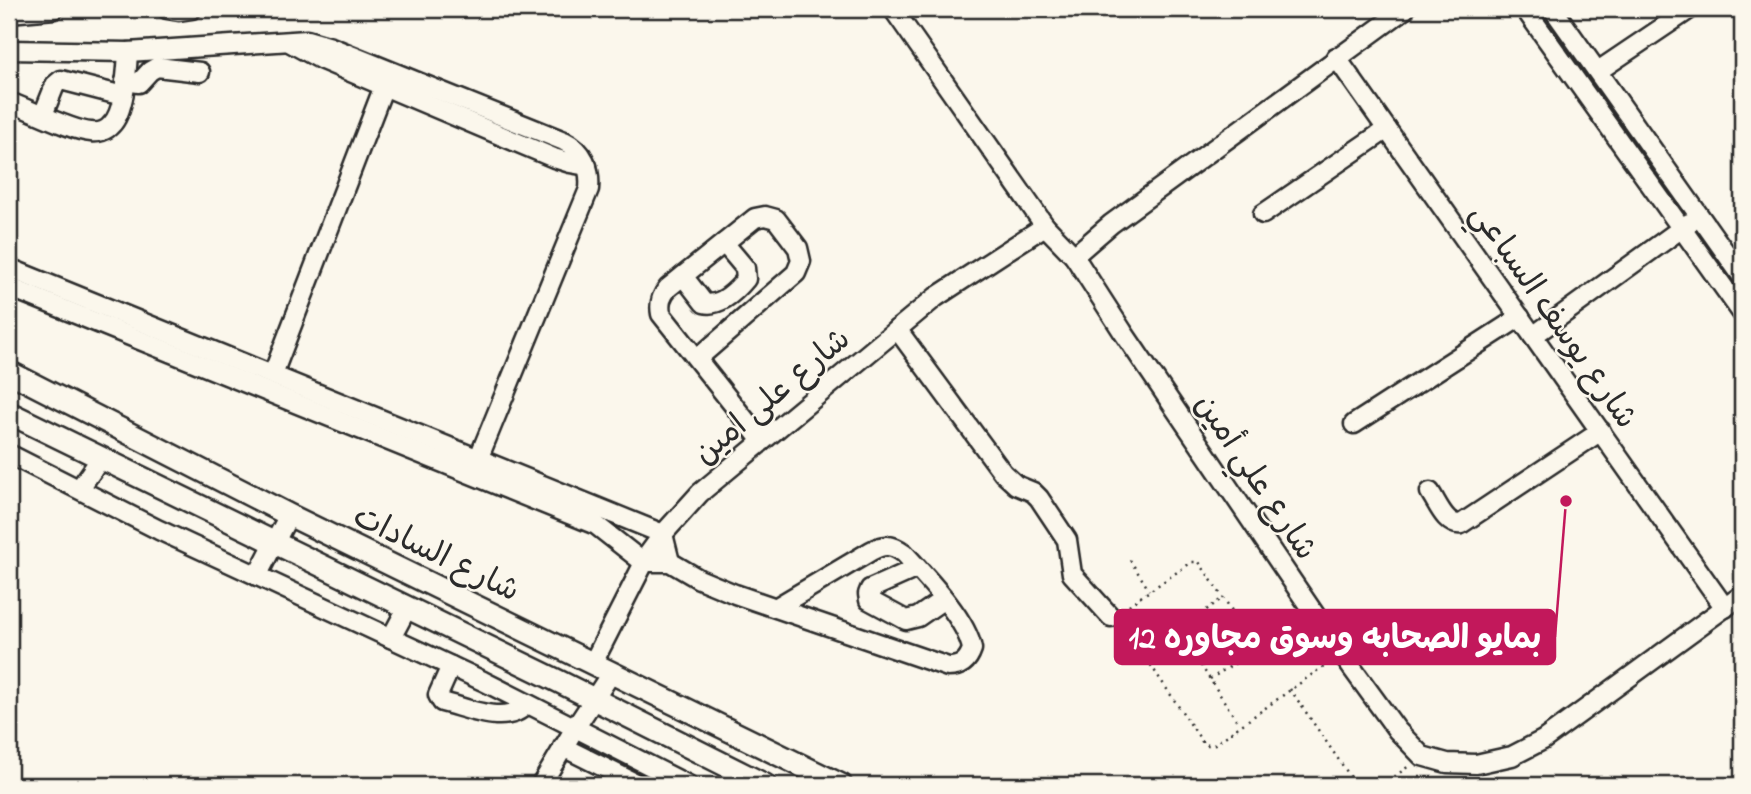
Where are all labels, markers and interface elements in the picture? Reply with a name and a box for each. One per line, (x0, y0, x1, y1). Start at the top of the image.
street label: شارع يوسف السباعي (1456, 195, 1648, 440)
street label: شارع على امين (685, 318, 862, 477)
street label: شارع علي أمين (1180, 385, 1327, 571)
street label: شارع السادات (344, 495, 527, 616)
callout: بمايو الصحابه وسوق مجاوره 12 (1115, 610, 1555, 664)
text: بمايو الصحابه وسوق مجاوره 12 (1129, 616, 1541, 664)

